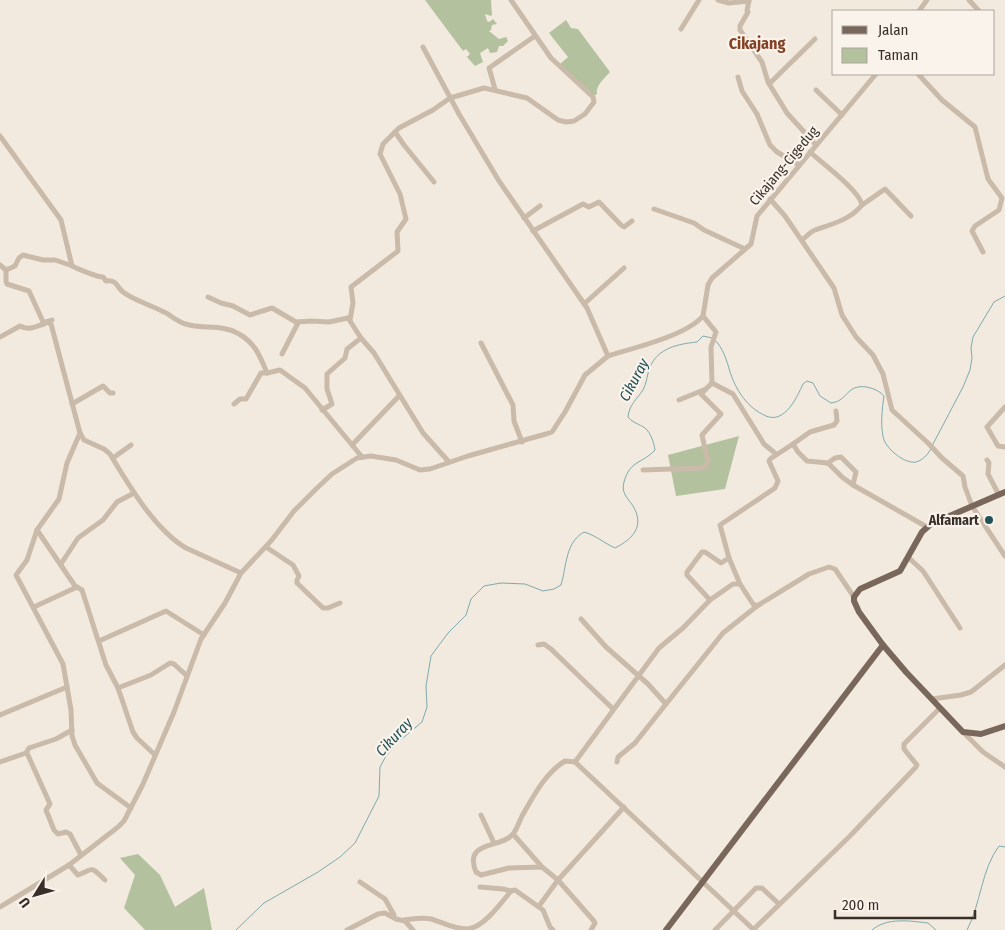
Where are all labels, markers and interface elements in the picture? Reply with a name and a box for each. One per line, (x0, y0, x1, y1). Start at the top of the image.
legend (832, 10, 995, 75)
text: Jalan (878, 21, 908, 39)
district label: Cikajang (729, 34, 785, 53)
text: Taman (878, 46, 918, 64)
street label: Cikajang-Cigedug (746, 123, 822, 209)
water label: Cikuray (615, 354, 653, 404)
place label: Alfamart (928, 512, 980, 529)
marker: Alfamart (983, 514, 995, 526)
water label: Cikuray (372, 713, 417, 760)
north arrow (10, 870, 60, 920)
scale bar (835, 888, 975, 920)
text: U (16, 894, 34, 911)
text: 200 m (842, 896, 879, 914)

